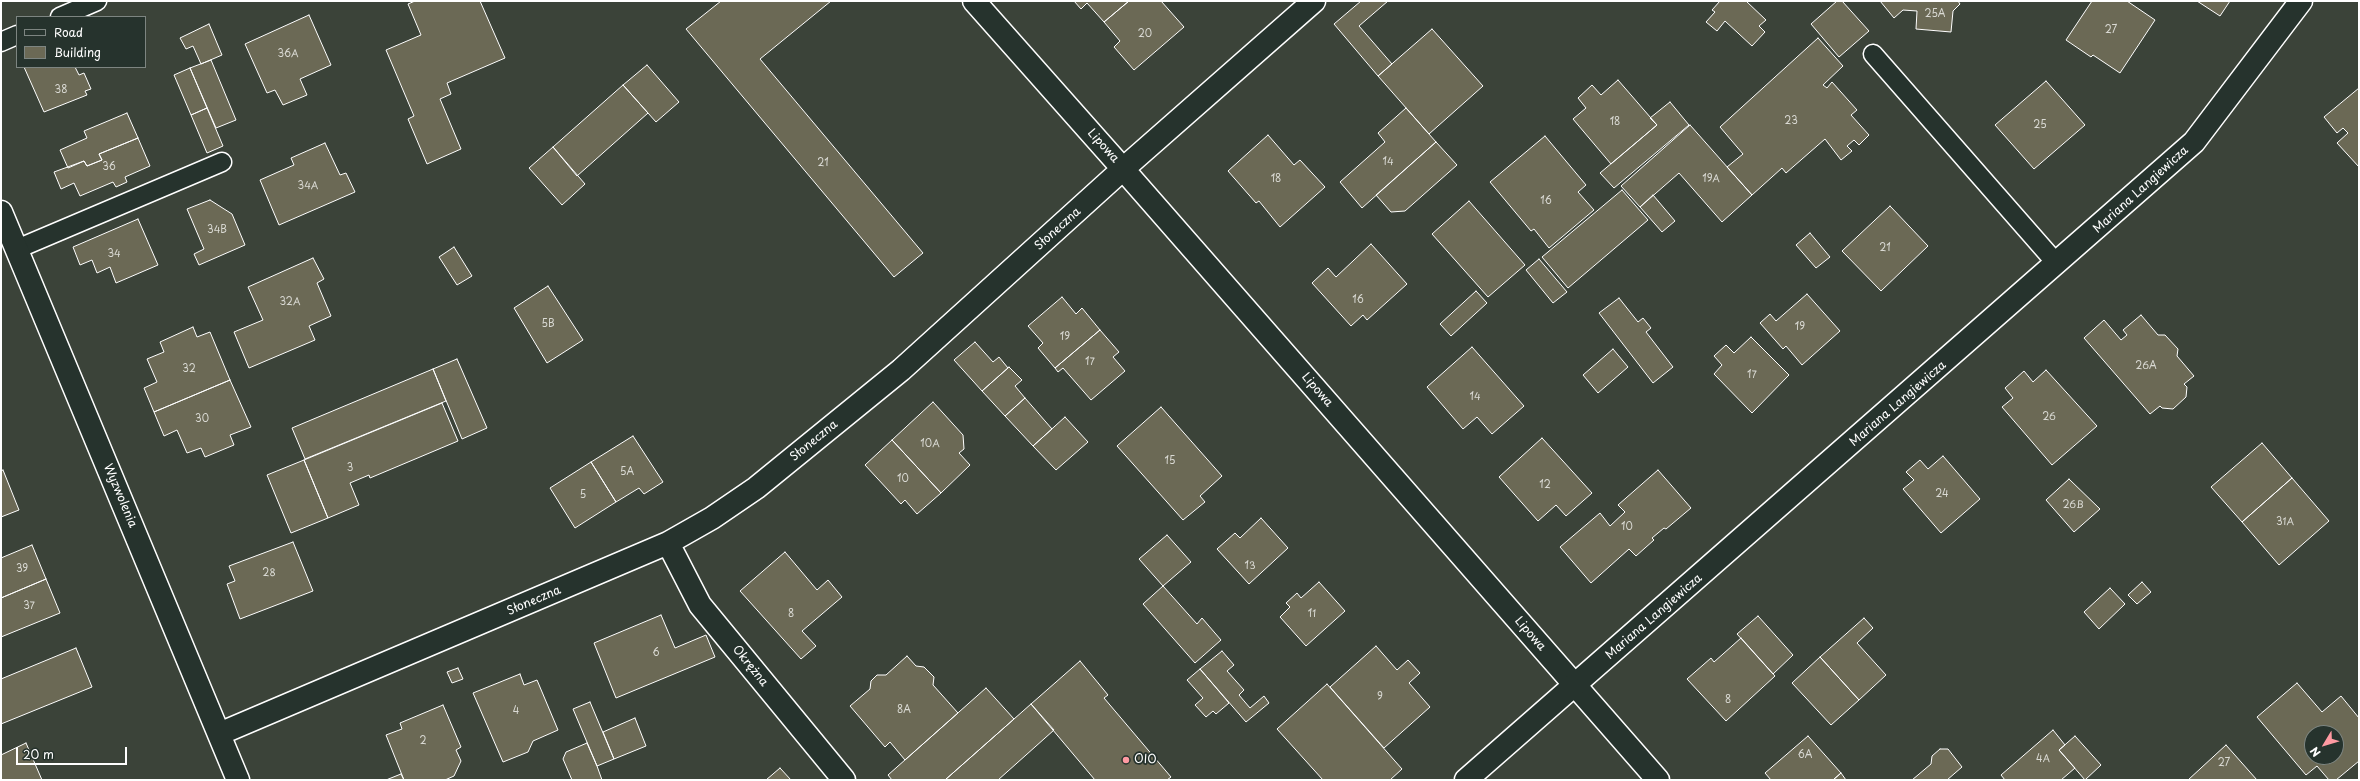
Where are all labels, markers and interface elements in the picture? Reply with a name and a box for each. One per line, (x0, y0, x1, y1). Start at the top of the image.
house number: 25A (1925, 8, 1945, 20)
legend (16, 16, 146, 68)
text: Road (54, 23, 83, 41)
house number: 27 (2105, 24, 2117, 36)
house number: 20 (1138, 28, 1152, 40)
text: Building (54, 43, 101, 61)
house number: 36A (277, 48, 299, 60)
house number: 38 (55, 84, 67, 96)
house number: 23 (1784, 115, 1798, 127)
house number: 18 (1610, 116, 1620, 128)
house number: 25 (2033, 119, 2047, 131)
street label: Lipowa (1084, 126, 1122, 166)
street label: Mariana Langiewicza (2091, 144, 2191, 236)
house number: 14 (1382, 156, 1394, 168)
house number: 21 (817, 157, 829, 169)
house number: 36 (102, 161, 116, 173)
house number: 18 (1271, 173, 1281, 185)
house number: 19A (1702, 173, 1720, 185)
house number: 34A (298, 180, 318, 192)
house number: 16 (1540, 195, 1552, 207)
street label: Słoneczna (1032, 205, 1084, 253)
house number: 34B (207, 224, 227, 236)
house number: 21 (1879, 242, 1891, 254)
house number: 34 (107, 248, 121, 260)
house number: 16 (1352, 294, 1364, 306)
house number: 32A (280, 296, 300, 308)
house number: 5B (541, 318, 555, 330)
house number: 19 (1795, 321, 1805, 333)
house number: 19 (1060, 331, 1070, 343)
house number: 17 (1085, 356, 1095, 368)
street label: Mariana Langiewicza (1847, 358, 1949, 450)
house number: 26A (2135, 360, 2157, 372)
house number: 32 (182, 363, 196, 375)
house number: 17 (1747, 369, 1757, 381)
street label: Lipowa (1298, 370, 1336, 410)
house number: 14 (1469, 391, 1481, 403)
house number: 26 (2042, 411, 2056, 423)
house number: 30 (195, 413, 209, 425)
street label: Słoneczna (787, 417, 841, 465)
house number: 10A (920, 438, 940, 450)
house number: 15 (1165, 455, 1175, 467)
street label: Wyzwolenia (100, 462, 140, 530)
house number: 3 (347, 462, 353, 474)
house number: 5A (620, 466, 634, 478)
house number: 10 (897, 473, 909, 485)
house number: 12 (1539, 479, 1551, 491)
house number: 24 (1935, 488, 1949, 500)
house number: 5 (580, 489, 586, 501)
house number: 26B (2062, 499, 2084, 511)
house number: 31A (2276, 516, 2294, 528)
house number: 10 (1621, 521, 1633, 533)
house number: 13 (1244, 560, 1256, 572)
house number: 39 (16, 563, 28, 575)
house number: 28 (262, 567, 276, 579)
street label: Mariana Langiewicza (1603, 571, 1705, 663)
street label: Słoneczna (505, 583, 563, 619)
house number: 37 (23, 600, 35, 612)
house number: 8 (788, 608, 794, 620)
house number: 11 (1308, 608, 1316, 620)
street label: Lipowa (1511, 614, 1549, 654)
street label: Okrężna (729, 643, 771, 689)
house number: 6 (652, 647, 660, 659)
house number: 9 (1377, 691, 1383, 703)
house number: 8 (1725, 694, 1731, 706)
house number: 8A (897, 704, 911, 716)
house number: 4 (513, 705, 519, 717)
north arrow (2304, 725, 2344, 765)
house number: 2 (419, 735, 427, 747)
scale bar (18, 739, 129, 765)
text: N (2306, 743, 2324, 761)
text: 20 m (23, 745, 54, 763)
house number: 6A (1798, 749, 1812, 761)
place label: OIO (1134, 753, 1157, 767)
house number: 4A (2036, 753, 2050, 765)
marker: OIO (1121, 755, 1131, 765)
house number: 27 (2218, 757, 2230, 769)

